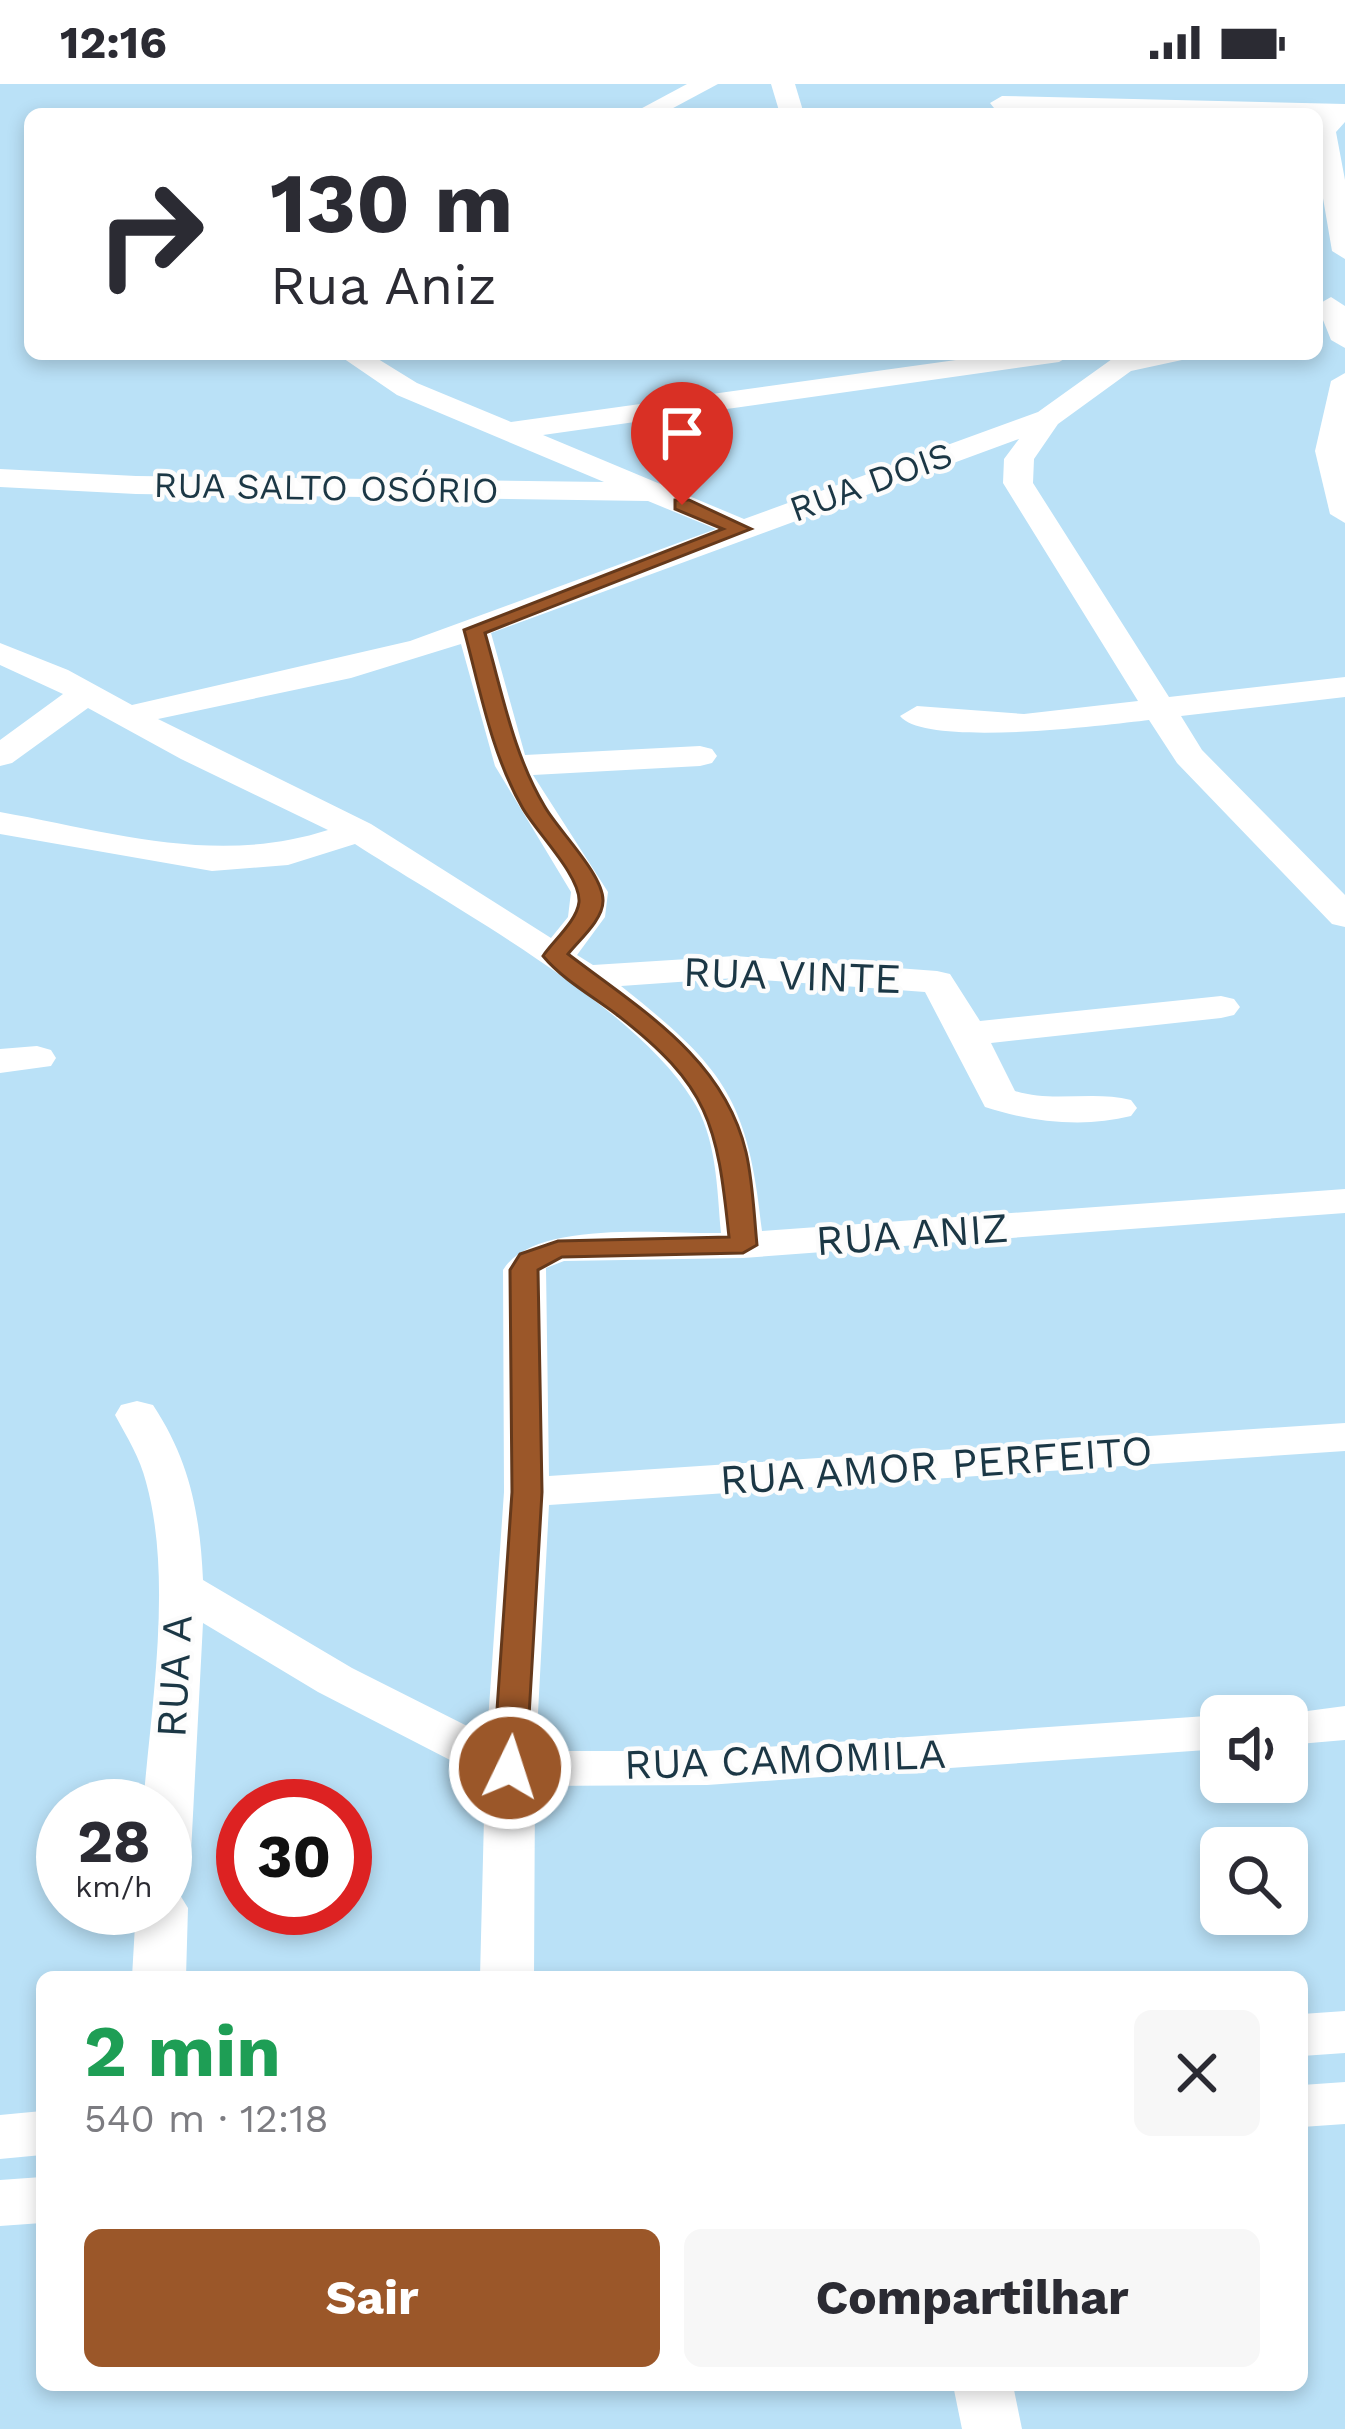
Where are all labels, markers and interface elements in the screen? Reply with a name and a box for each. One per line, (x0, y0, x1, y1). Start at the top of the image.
text: 12:16 (60, 16, 167, 69)
text: 130 m (270, 154, 513, 252)
icon: right (72, 156, 228, 312)
text: Rua Aniz (270, 254, 496, 317)
pin (631, 382, 733, 505)
icon: arrive (649, 400, 715, 466)
street label: RUA DOIS (784, 433, 958, 531)
street label: RUA SALTO OSÓRIO (153, 464, 499, 512)
street label: RUA VINTE (682, 947, 902, 1003)
street label: RUA ANIZ (814, 1203, 1010, 1265)
street label: RUA AMOR PERFEITO (718, 1425, 1154, 1505)
street label: RUA A (146, 1613, 202, 1739)
map controls (1200, 1695, 1308, 1935)
button: sound (1200, 1695, 1308, 1803)
position arrow (447, 1705, 573, 1831)
street label: RUA CAMOMILA (623, 1729, 947, 1789)
speed limit sign: 30 (216, 1779, 372, 1935)
text: 28 (77, 1806, 151, 1877)
button: search (1200, 1827, 1308, 1935)
text: km/h (75, 1869, 153, 1904)
text: 2 min (84, 2009, 281, 2093)
button: close (1134, 2010, 1260, 2136)
text: 540 m · 12:18 (84, 2096, 329, 2141)
button: Sair (84, 2229, 660, 2367)
button: Compartilhar (684, 2229, 1260, 2367)

